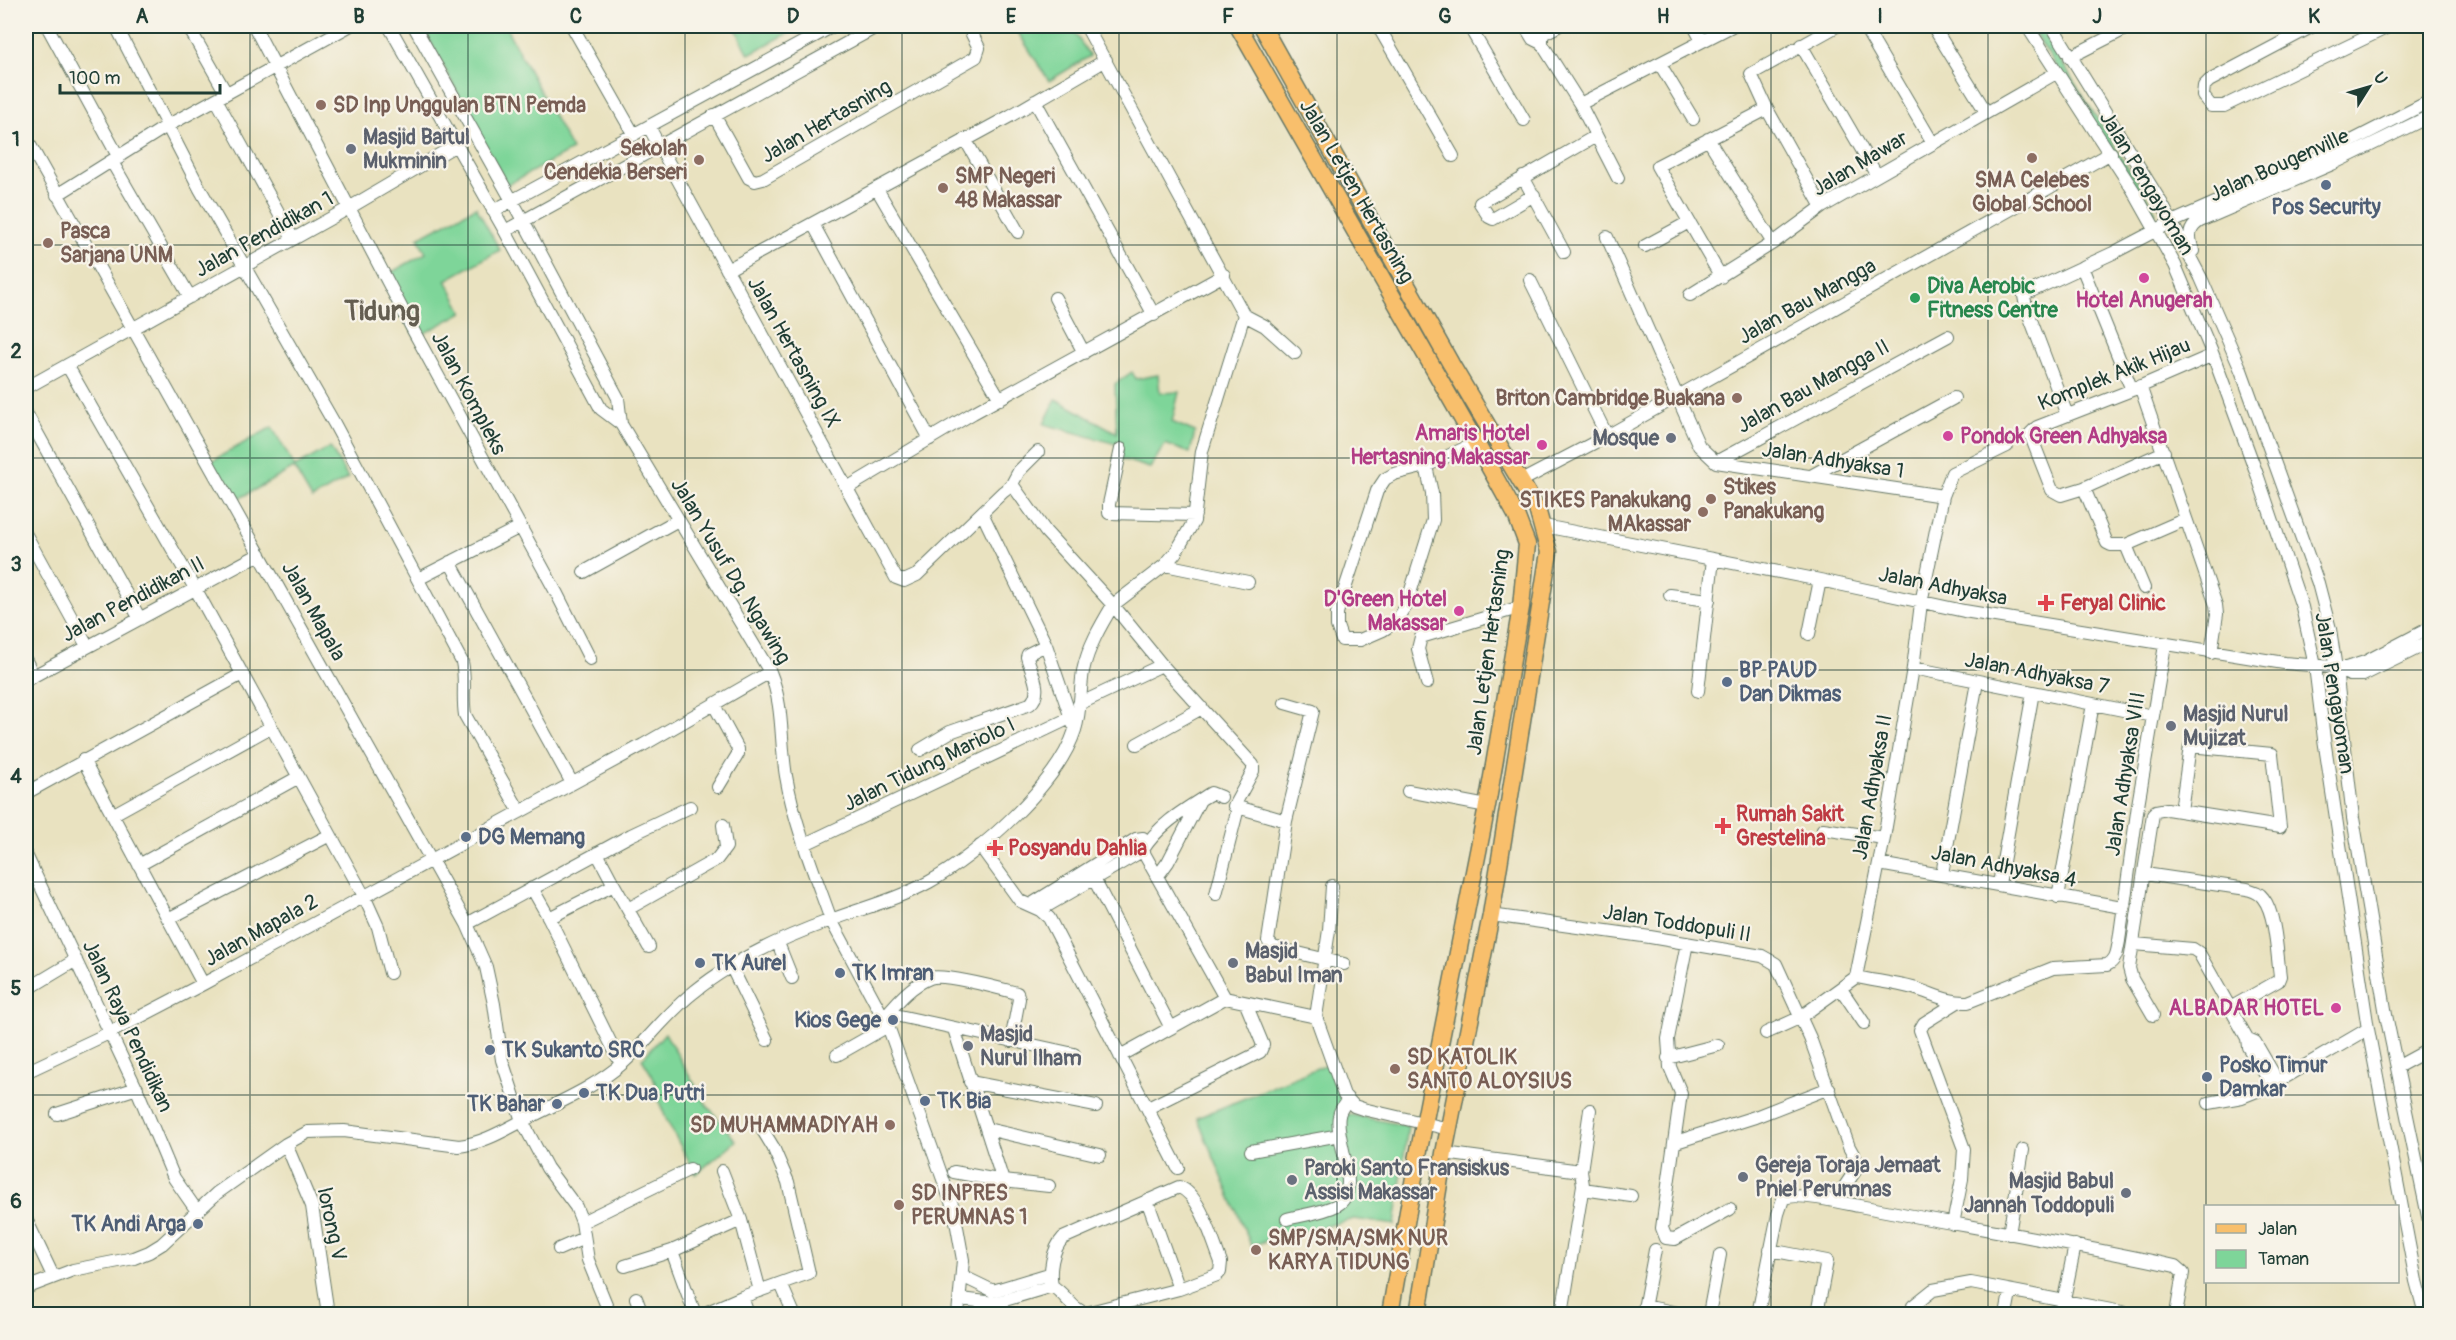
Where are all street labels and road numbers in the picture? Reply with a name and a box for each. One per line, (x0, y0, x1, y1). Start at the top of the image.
street label: Jalan Hertasning (756, 73, 896, 170)
street label: Jalan Letjen Hertasning (1293, 94, 1420, 288)
street label: Jalan Pengayoman (2093, 106, 2200, 260)
street label: Jalan Bougenville (2205, 122, 2354, 208)
street label: Jalan Mawar (1808, 124, 1913, 202)
street label: Jalan Pendidikan 1 (190, 185, 338, 284)
street label: Jalan Bau Mangga (1733, 252, 1881, 351)
street label: Jalan Hertasning IX (741, 272, 846, 433)
street label: Jalan Kompleks (425, 327, 513, 460)
street label: Komplek Akik Hijau (2034, 332, 2194, 417)
street label: Jalan Bau Mangga II (1732, 333, 1894, 439)
street label: Jalan Adhyaksa 1 (1760, 436, 1906, 485)
street label: Jalan Yusuf Dg. Ngawing (664, 473, 797, 669)
street label: Jalan Letjen Hertasning (1461, 547, 1516, 757)
street label: Jalan Pendidikan II (57, 550, 209, 648)
street label: Jalan Mapala (275, 557, 352, 666)
street label: Jalan Adhyaksa (1876, 561, 2010, 612)
street label: Jalan Pengayoman (2308, 610, 2361, 776)
street label: Jalan Adhyaksa 7 (1962, 646, 2111, 701)
street label: Jalan Adhyaksa VIII (2099, 690, 2152, 858)
street label: Jalan Tidung Mariolo I (839, 711, 1020, 818)
street label: Jalan Adhyaksa II (1846, 712, 1899, 862)
street label: Jalan Adhyaksa 4 (1929, 839, 2079, 894)
street label: Jalan Mapala 2 (200, 888, 323, 973)
street label: Jalan Toddopuli II (1601, 898, 1753, 949)
street label: Jalan Raya Pendidikan (76, 936, 179, 1117)
street label: lorong V (311, 1185, 352, 1263)

